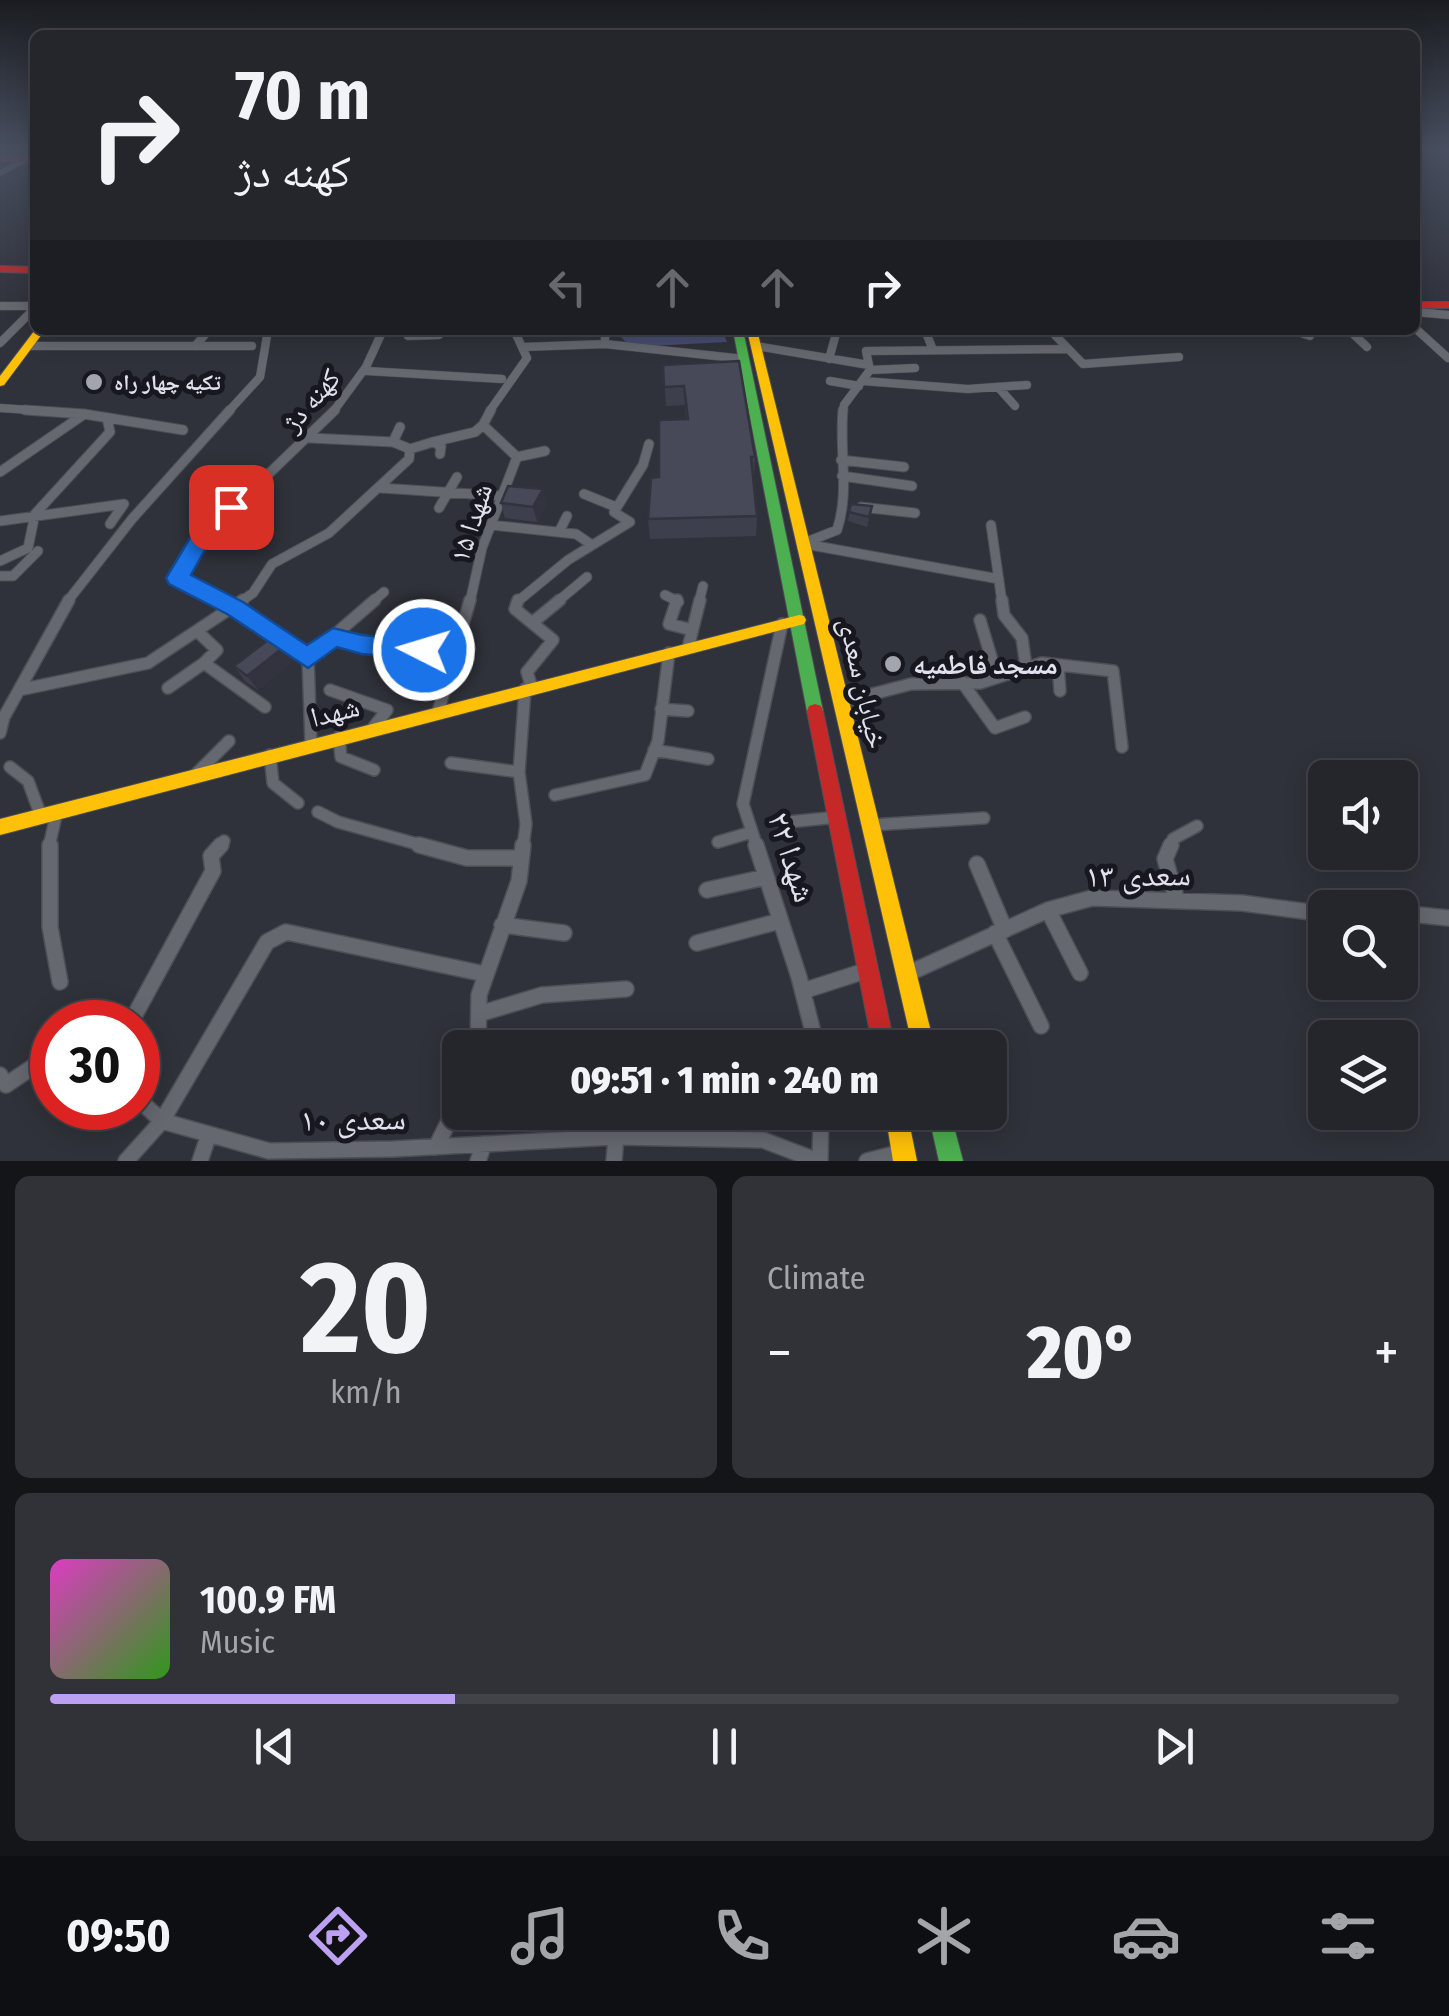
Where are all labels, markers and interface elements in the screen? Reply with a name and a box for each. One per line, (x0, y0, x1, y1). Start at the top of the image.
text: 70 m (235, 54, 370, 138)
icon: right (70, 70, 200, 200)
text: کهنه دژ (235, 145, 351, 199)
icon: left (540, 260, 595, 315)
icon: ahead (645, 260, 700, 315)
icon: ahead (750, 260, 805, 315)
icon: right (855, 260, 910, 315)
street label: کهنه دژ (274, 362, 347, 439)
place label: تکیه چهار راه (114, 369, 221, 396)
marker: تکیه چهار راه (83, 371, 105, 393)
pin (189, 465, 274, 550)
street label: شهدا ۱۵ (443, 479, 499, 567)
icon: arrive (204, 480, 259, 535)
position arrow (372, 598, 476, 702)
street label: خیابان سعدی (832, 614, 894, 752)
place label: مسجد فاطمیه (913, 648, 1058, 681)
marker: مسجد فاطمیه (882, 653, 904, 675)
street label: شهدا (307, 690, 363, 734)
map controls (1308, 760, 1418, 1130)
button: sound (1308, 760, 1418, 870)
street label: شهدا ۲۲ (760, 807, 824, 907)
street label: سعدی ۱۳ (1085, 855, 1191, 895)
button: search (1308, 890, 1418, 1000)
speed limit sign: 30 (30, 1000, 160, 1130)
button: layers (1308, 1020, 1418, 1130)
text: 09:51 · 1 min · 240 m (570, 1057, 879, 1103)
street label: سعدی ۱۰ (300, 1099, 406, 1139)
text: 20 (300, 1230, 432, 1386)
text: Climate (767, 1259, 866, 1297)
text: 20° (1027, 1308, 1139, 1398)
text: − (767, 1320, 792, 1386)
text: + (1374, 1320, 1399, 1386)
text: km/h (330, 1373, 402, 1411)
text: 100.9 FM (200, 1577, 336, 1623)
text: Music (200, 1623, 275, 1661)
icon: previous (247, 1719, 302, 1774)
icon: pause (697, 1719, 752, 1774)
icon: next (1147, 1719, 1202, 1774)
icon: directions (303, 1901, 373, 1971)
icon: music (505, 1901, 575, 1971)
icon: phone (707, 1901, 777, 1971)
icon: climate (909, 1901, 979, 1971)
icon: car (1111, 1901, 1181, 1971)
icon: filters (1313, 1901, 1383, 1971)
text: 09:50 (66, 1909, 171, 1963)

